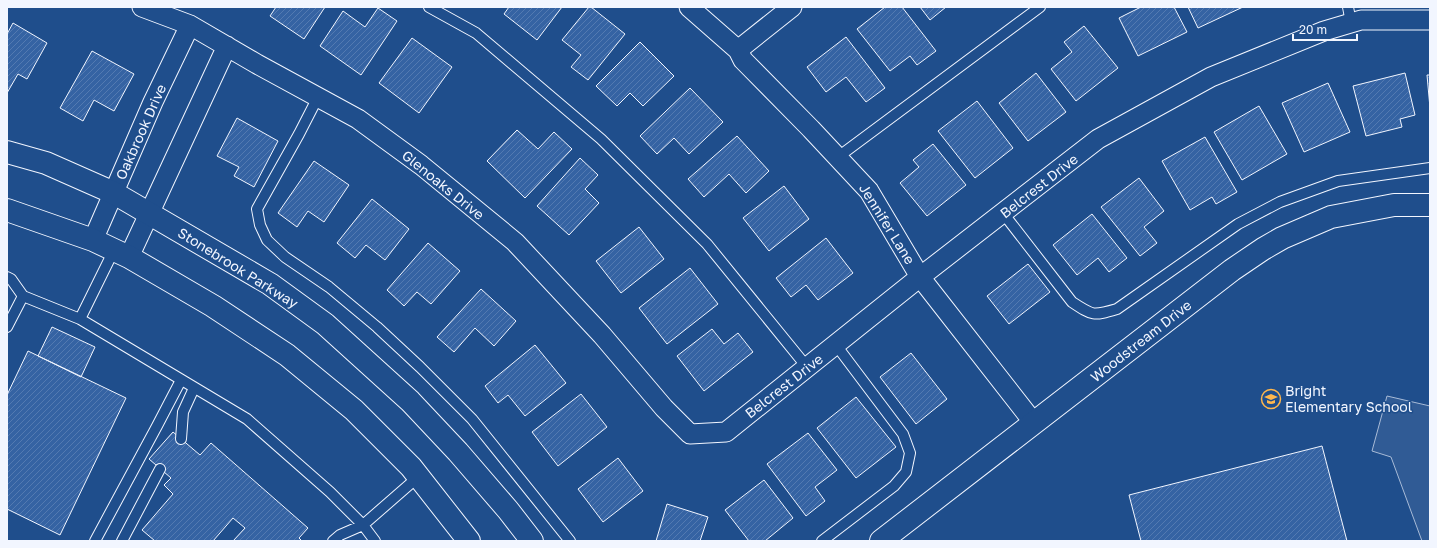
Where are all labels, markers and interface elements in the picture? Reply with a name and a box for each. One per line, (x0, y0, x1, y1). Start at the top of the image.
scale bar (1293, 16, 1357, 42)
text: 20 m (1299, 22, 1327, 37)
street label: Oakbrook Drive (112, 81, 169, 182)
street label: Glenoaks Drive (399, 146, 488, 223)
street label: Belcrest Drive (996, 150, 1081, 221)
street label: Jennifer Lane (856, 180, 919, 267)
street label: Stonebrook Parkway (175, 224, 302, 312)
street label: Woodstream Drive (1087, 296, 1194, 385)
street label: Belcrest Drive (741, 350, 826, 421)
place label: Bright Elementary School (1285, 382, 1412, 415)
school or university icon: Bright Elementary School (1260, 388, 1282, 410)

